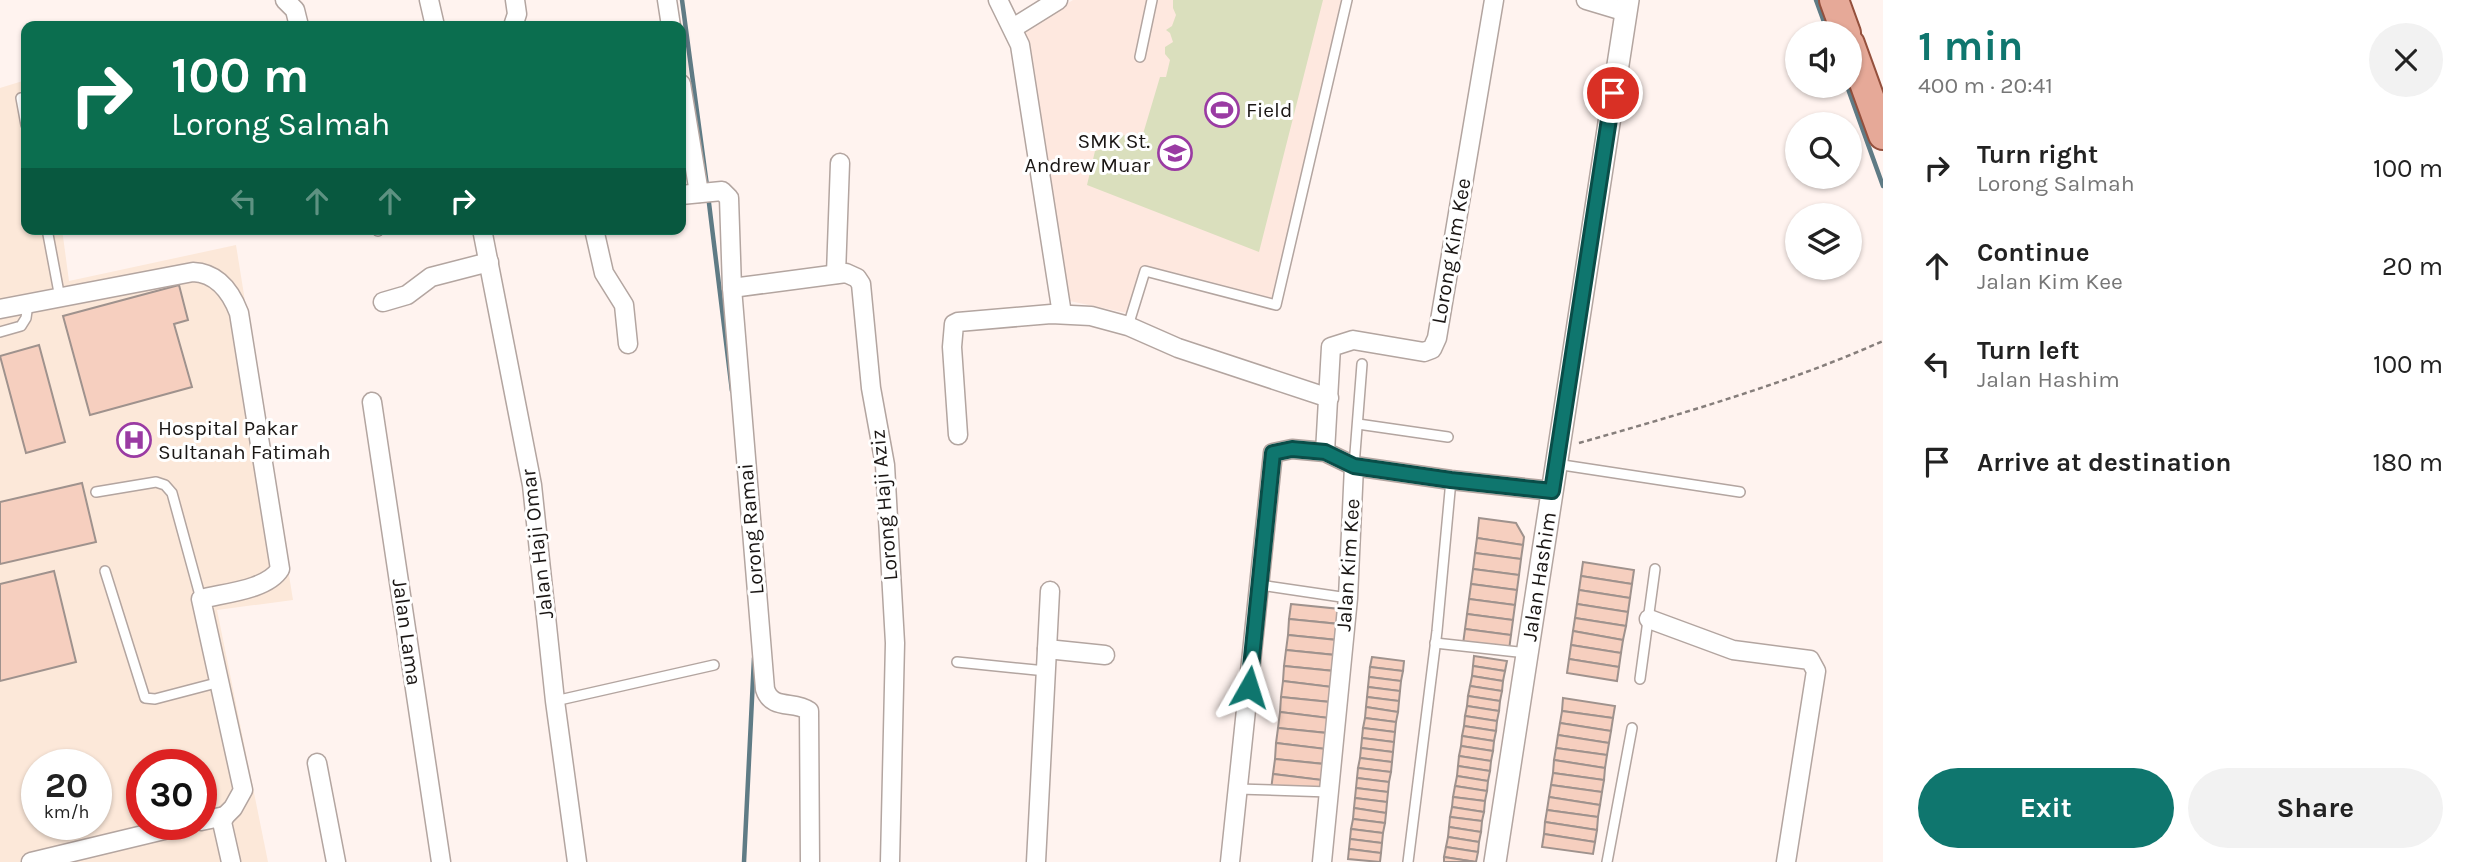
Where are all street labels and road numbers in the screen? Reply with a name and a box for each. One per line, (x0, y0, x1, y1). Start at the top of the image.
street label: Lorong Kim Kee (1426, 176, 1476, 326)
street label: Lorong Haji Aziz (865, 428, 903, 582)
street label: Lorong Ramai (733, 462, 769, 596)
street label: Jalan Haji Omar (516, 467, 558, 620)
street label: Jalan Kim Kee (1331, 498, 1365, 632)
street label: Jalan Hashim (1517, 510, 1561, 643)
street label: Jalan Lama (388, 577, 426, 687)

